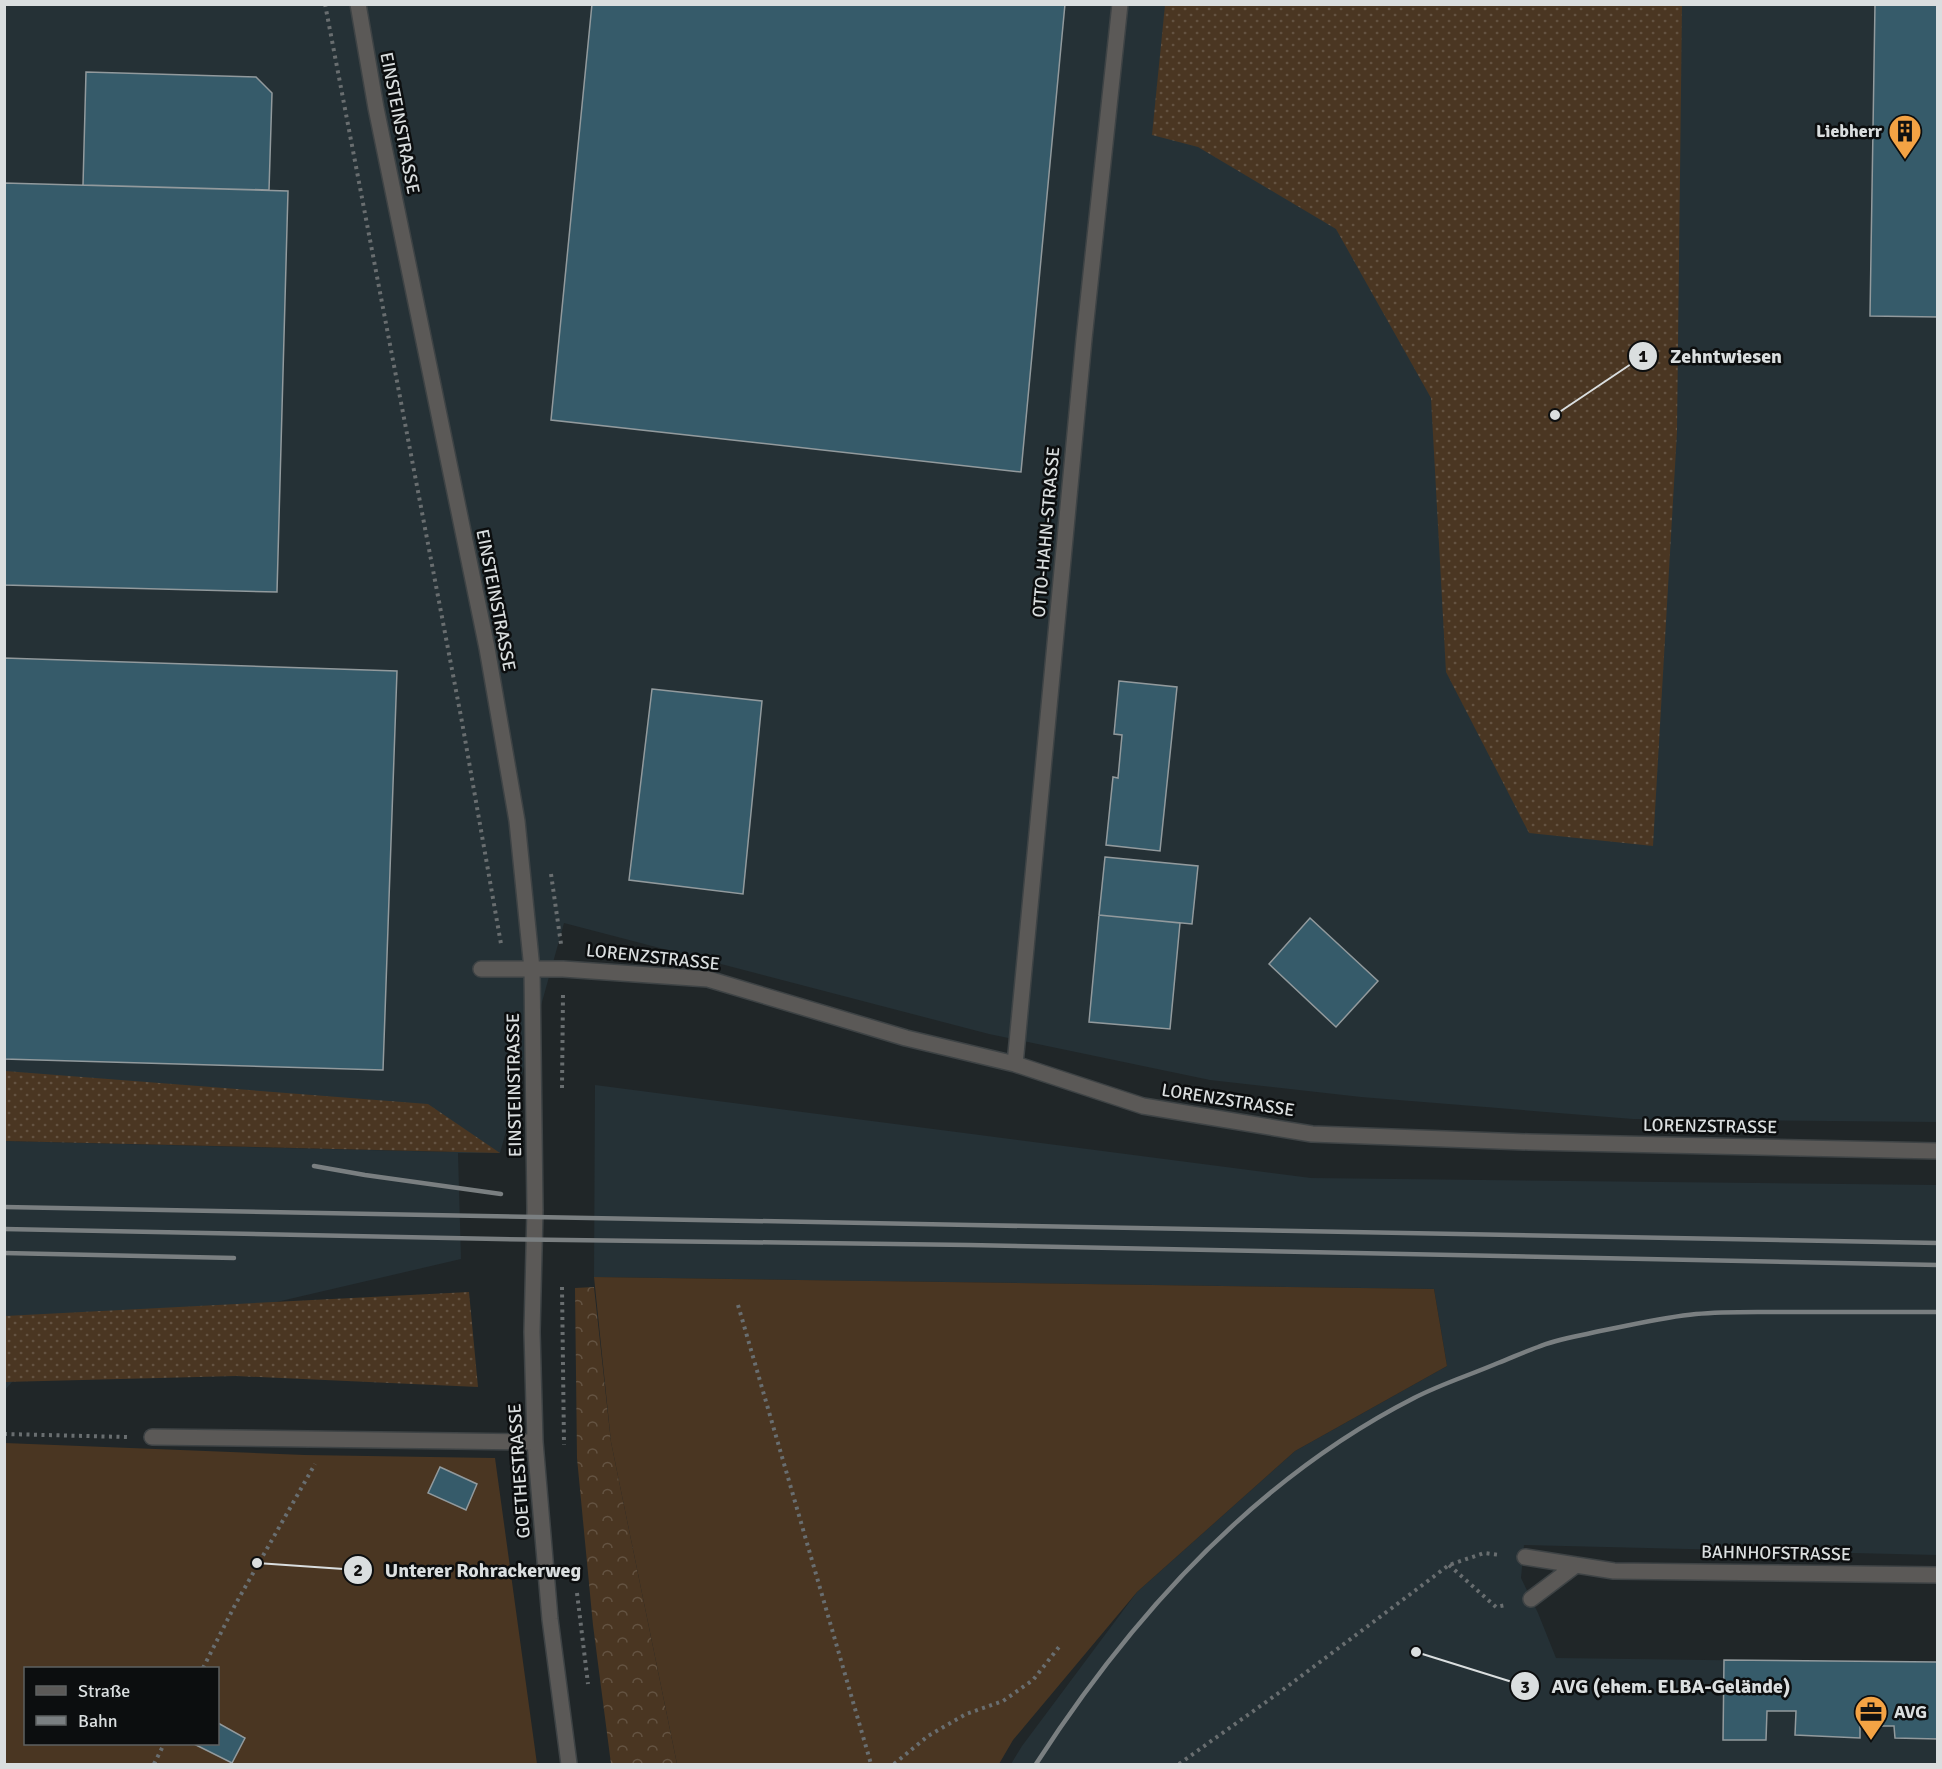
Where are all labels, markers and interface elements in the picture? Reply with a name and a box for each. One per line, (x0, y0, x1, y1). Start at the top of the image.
street label: EINSTEINSTRASSE (375, 50, 425, 196)
building icon: Liebherr (1887, 113, 1923, 160)
place label: Liebherr (1816, 120, 1883, 142)
callout: Zehntwiesen (1628, 337, 1794, 375)
text: Zehntwiesen (1670, 344, 1782, 369)
text: 1 (1638, 345, 1648, 367)
street label: OTTO-HAHN-STRASSE (1028, 446, 1064, 618)
street label: EINSTEINSTRASSE (471, 527, 521, 673)
street label: LORENZSTRASSE (585, 939, 721, 975)
street label: EINSTEINSTRASSE (502, 1013, 526, 1157)
street label: LORENZSTRASSE (1160, 1079, 1296, 1121)
street label: LORENZSTRASSE (1643, 1114, 1777, 1138)
street label: GOETHESTRASSE (503, 1403, 535, 1539)
street label: BAHNHOFSTRASSE (1701, 1541, 1851, 1565)
callout: Unterer Rohrackerweg (343, 1551, 593, 1589)
text: Unterer Rohrackerweg (385, 1558, 582, 1583)
text: 2 (353, 1559, 363, 1581)
legend (24, 1667, 219, 1745)
callout: AVG (ehem. ELBA-Gelände) (1510, 1667, 1803, 1705)
text: AVG (ehem. ELBA-Gelände) (1552, 1674, 1790, 1699)
text: 3 (1520, 1676, 1530, 1698)
text: Straße (78, 1680, 130, 1702)
office icon: AVG (1853, 1694, 1889, 1741)
place label: AVG (1894, 1701, 1927, 1723)
text: Bahn (78, 1710, 118, 1732)

